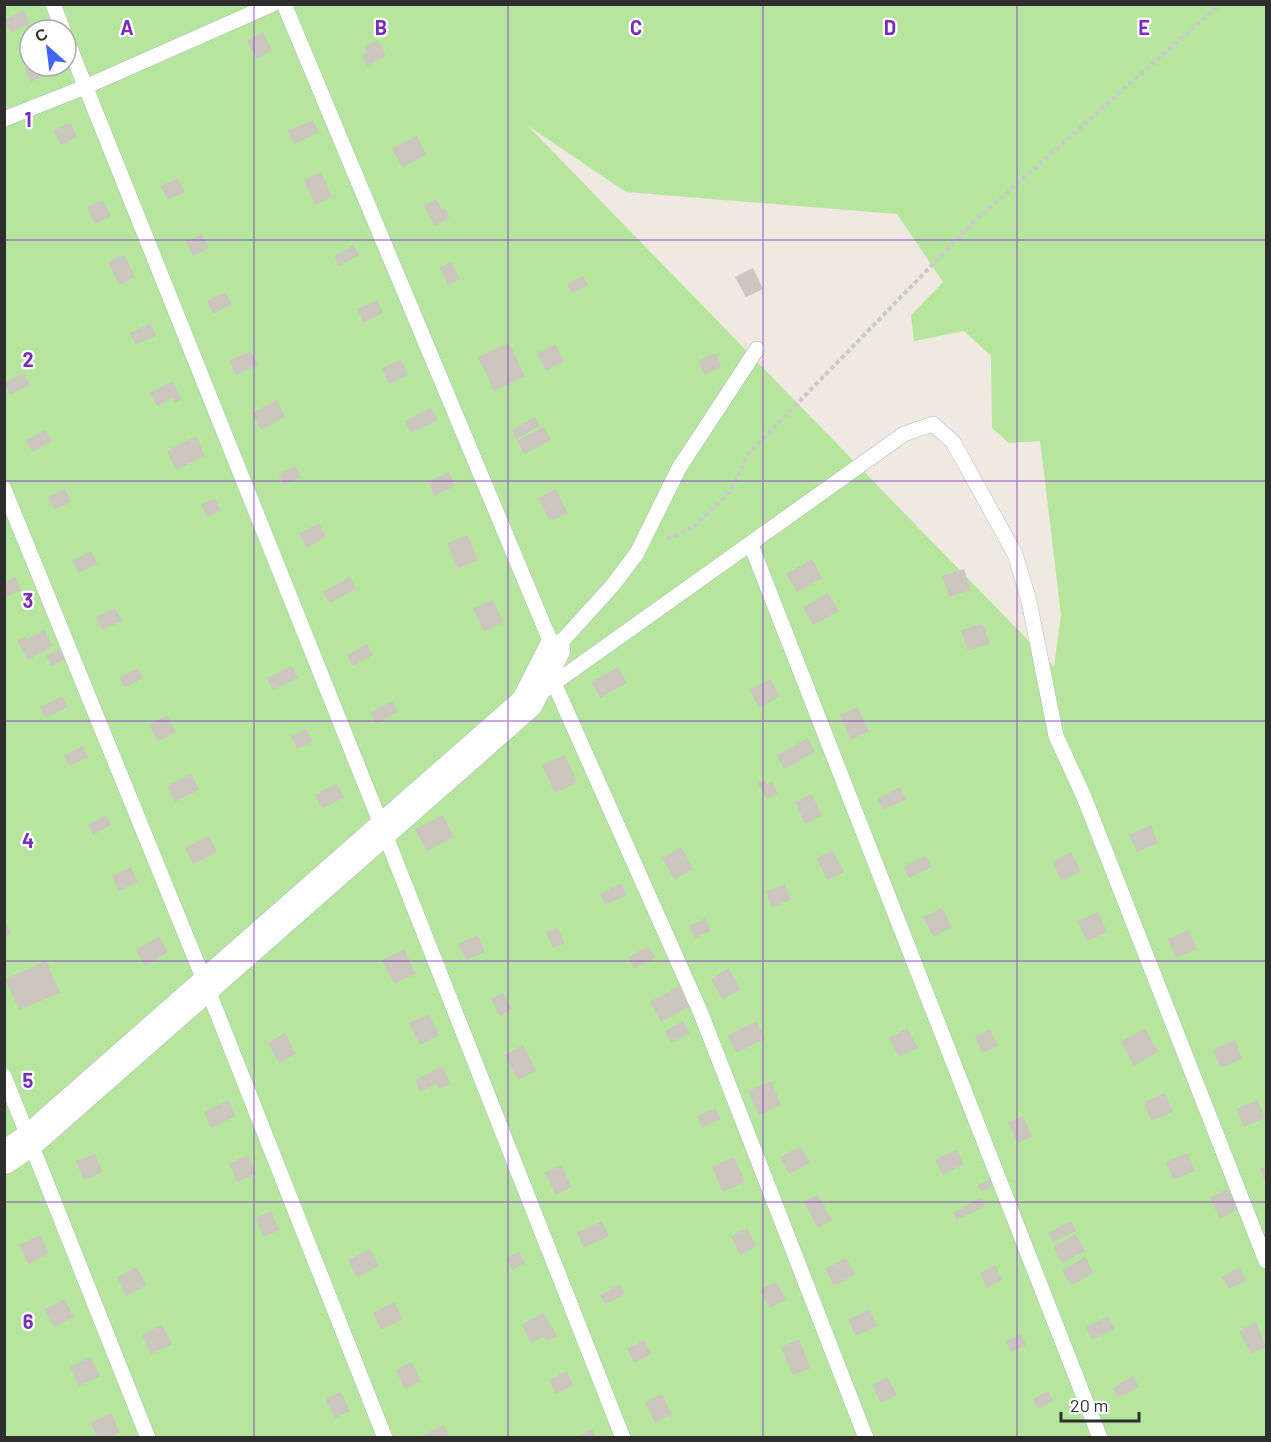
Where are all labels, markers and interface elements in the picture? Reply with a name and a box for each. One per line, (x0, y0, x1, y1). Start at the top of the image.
text: A (120, 15, 134, 39)
text: B (375, 15, 387, 39)
text: C (630, 15, 642, 39)
text: D (884, 15, 896, 39)
text: E (1138, 15, 1150, 39)
north arrow (18, 18, 78, 78)
text: С (31, 23, 51, 45)
text: 1 (24, 107, 32, 131)
text: 2 (22, 347, 34, 371)
text: 3 (23, 588, 33, 612)
text: 4 (22, 828, 34, 852)
text: 5 (23, 1068, 34, 1092)
text: 6 (23, 1309, 34, 1333)
scale bar (1061, 1385, 1139, 1423)
text: 20 m (1070, 1394, 1108, 1416)

